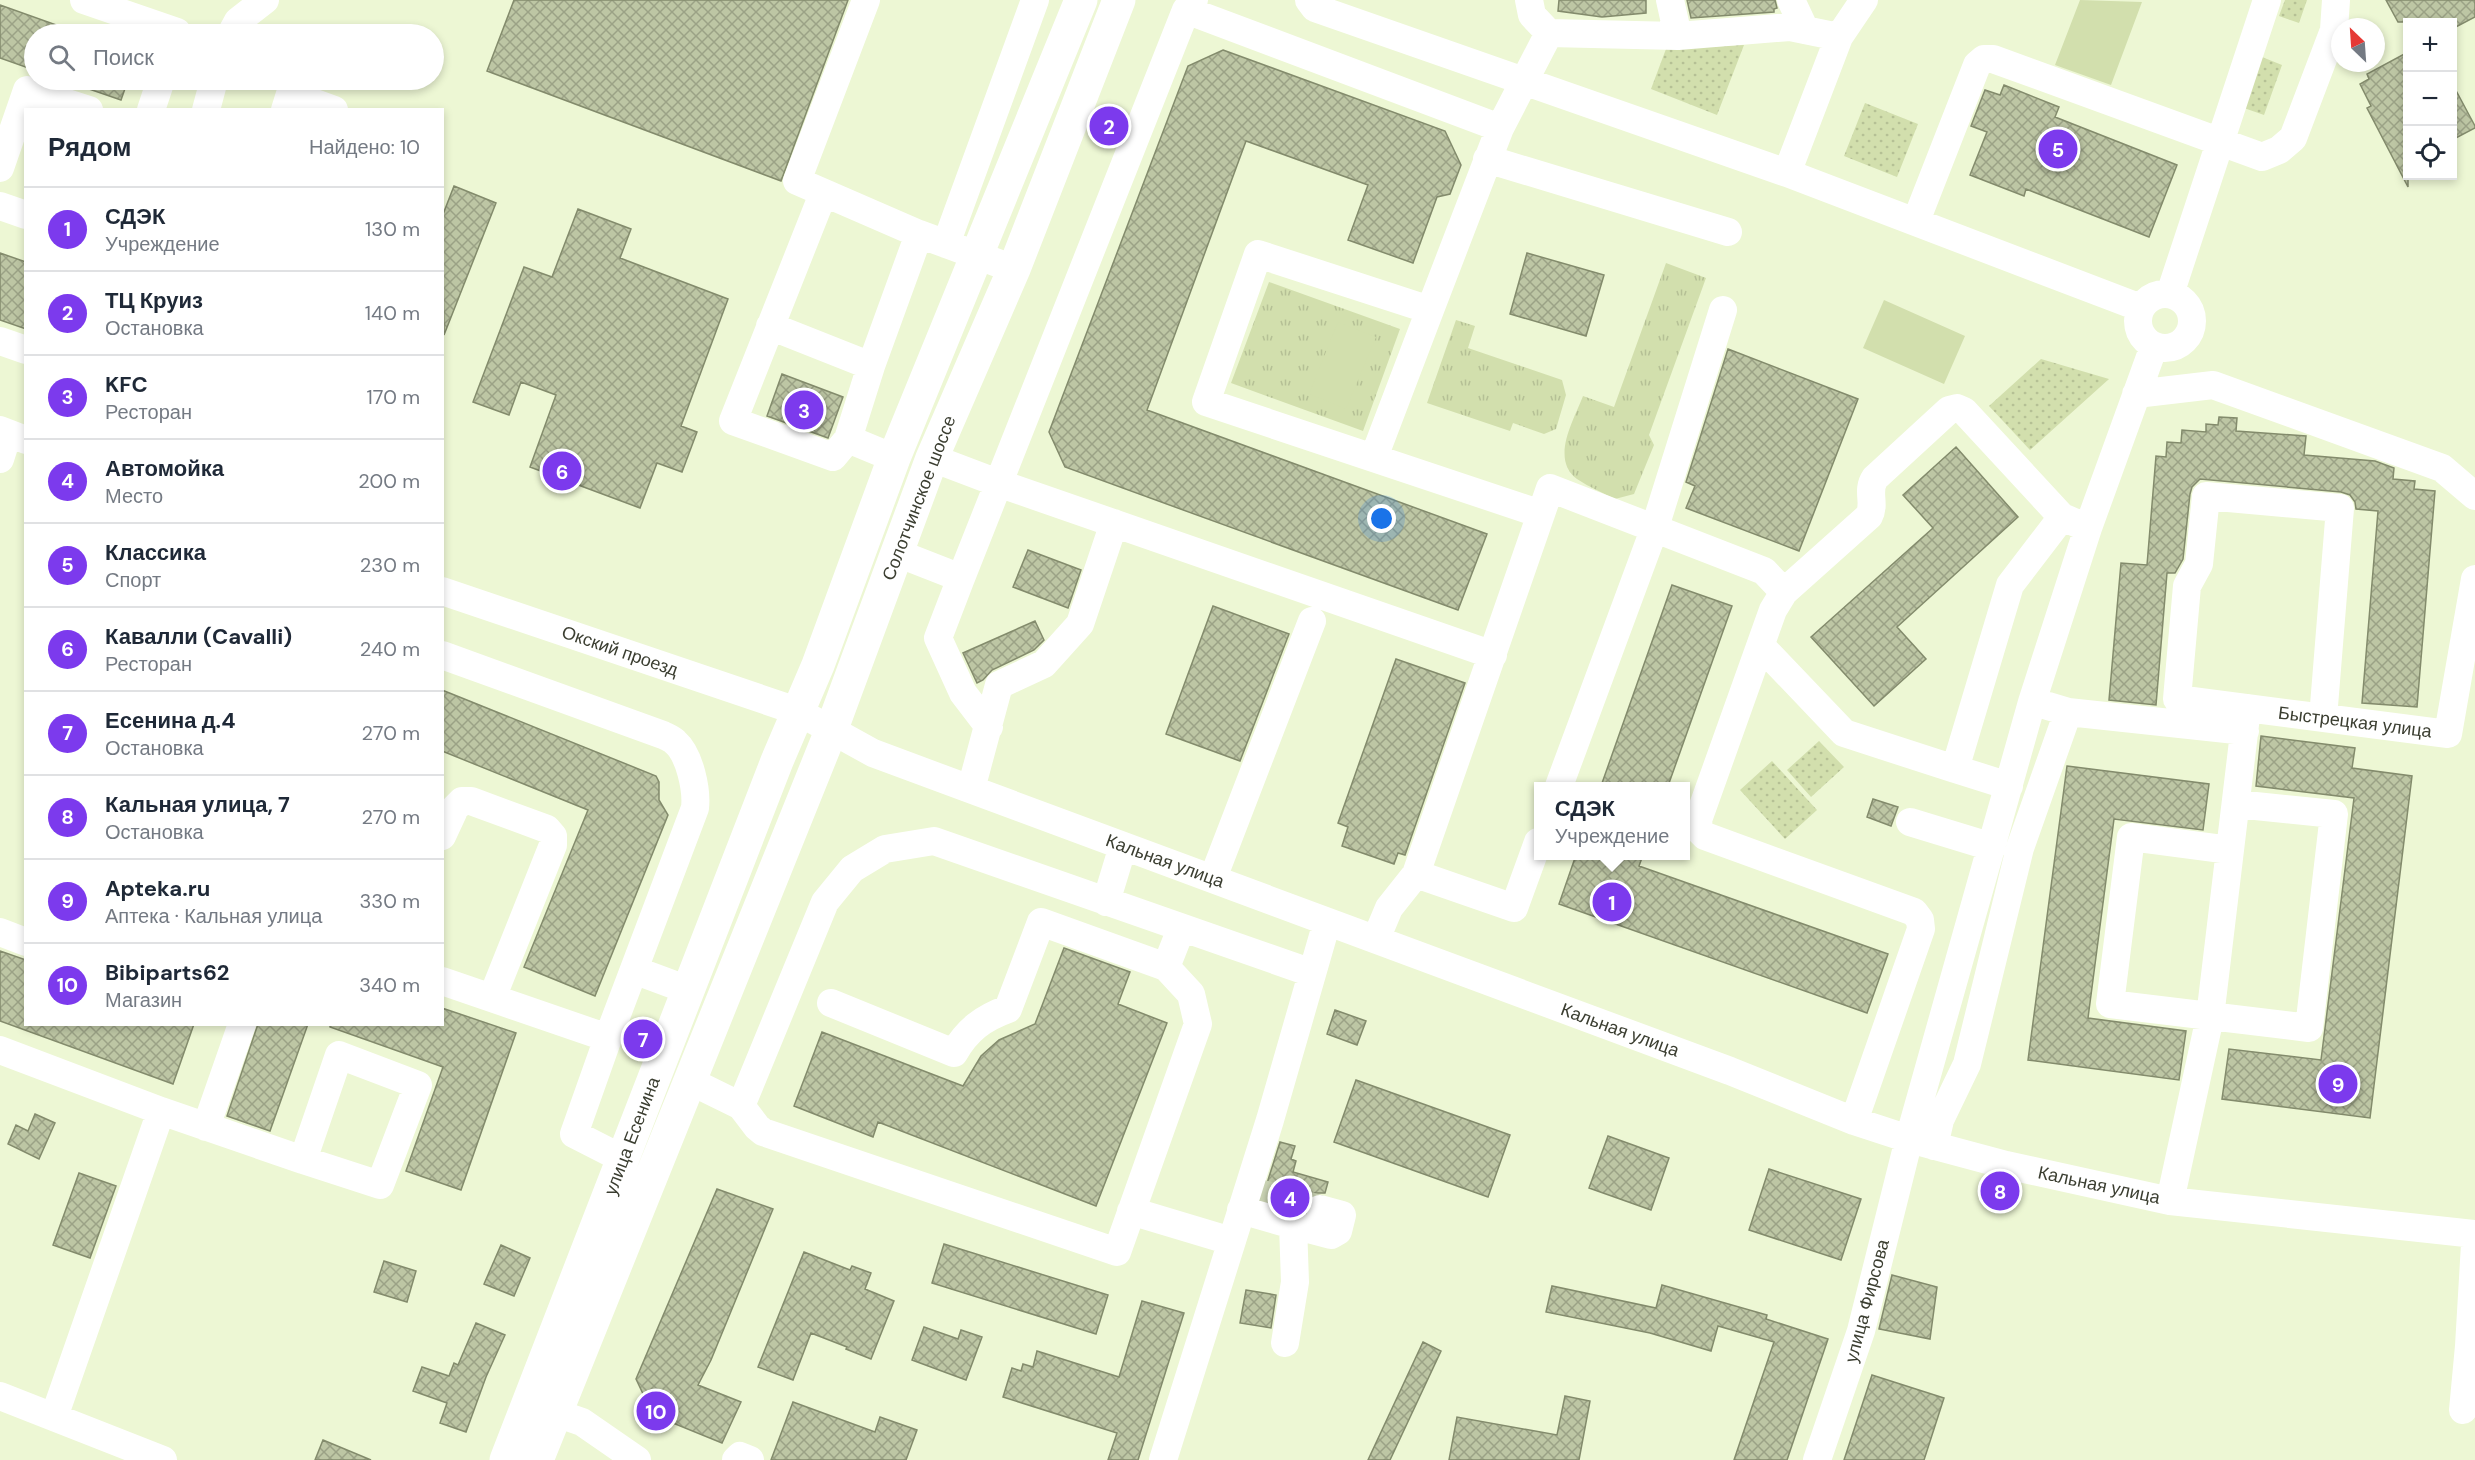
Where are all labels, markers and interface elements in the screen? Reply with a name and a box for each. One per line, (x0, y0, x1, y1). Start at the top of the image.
north arrow (2331, 18, 2385, 72)
map controls (2403, 18, 2457, 180)
button: + (2403, 18, 2457, 72)
search box (24, 24, 444, 90)
icon: search (45, 41, 78, 74)
text: Поиск (93, 43, 154, 72)
button: − (2403, 72, 2457, 126)
pin: 2 (1090, 104, 1128, 148)
pin: 5 (2038, 126, 2078, 172)
button: locate (2403, 126, 2457, 180)
text: Рядом (48, 130, 131, 164)
text: Найдено: 10 (309, 134, 420, 160)
text: СДЭК (105, 202, 165, 231)
text: 1 (64, 216, 71, 242)
text: 130 m (365, 216, 420, 242)
text: Учреждение (105, 231, 220, 257)
text: ТЦ Круиз (105, 286, 203, 315)
text: 2 (62, 300, 73, 326)
text: 140 m (365, 300, 420, 326)
text: Остановка (105, 315, 204, 341)
text: KFC (105, 370, 148, 399)
text: 3 (61, 384, 74, 410)
text: 170 m (367, 384, 420, 410)
pin: 3 (784, 388, 824, 432)
text: Ресторан (105, 399, 192, 425)
street label: Солотчинское шоссе (876, 412, 962, 584)
pin: 6 (542, 448, 582, 494)
text: Автомойка (105, 454, 224, 483)
text: 4 (61, 468, 74, 494)
text: 200 m (358, 468, 420, 494)
text: Место (105, 483, 163, 509)
your location (1367, 504, 1396, 533)
text: Классика (105, 538, 206, 567)
text: 5 (61, 552, 74, 578)
text: 230 m (360, 552, 420, 578)
text: Спорт (105, 567, 161, 593)
street label: Окский проезд (559, 620, 682, 682)
text: Кавалли (Cavalli) (105, 622, 292, 651)
text: 6 (61, 636, 74, 662)
text: 240 m (360, 636, 420, 662)
text: Ресторан (105, 651, 192, 677)
street label: Быстрецкая улица (2277, 701, 2434, 743)
text: Есенина д.4 (105, 706, 235, 735)
text: 7 (62, 720, 73, 746)
text: 270 m (362, 720, 420, 746)
text: Остановка (105, 735, 204, 761)
popup (1534, 782, 1690, 860)
text: Кальная улица, 7 (105, 790, 290, 819)
text: СДЭК (1555, 794, 1615, 823)
text: 8 (61, 804, 74, 830)
text: 270 m (362, 804, 420, 830)
text: Остановка (105, 819, 204, 845)
text: Учреждение (1555, 823, 1669, 849)
street label: Кальная улица (1102, 828, 1228, 894)
text: Apteka.ru (105, 874, 210, 903)
pin: 1 (1592, 880, 1632, 924)
text: 9 (61, 888, 74, 914)
text: 330 m (360, 888, 420, 914)
text: Аптека · Кальная улица (105, 903, 322, 929)
text: Bibiparts62 (105, 958, 229, 987)
text: 10 (57, 972, 78, 998)
text: 340 m (359, 972, 420, 998)
text: Магазин (105, 987, 182, 1013)
street label: Кальная улица (1557, 997, 1683, 1063)
pin: 7 (624, 1016, 662, 1062)
pin: 9 (2318, 1062, 2358, 1106)
street label: улица Есенина (598, 1072, 666, 1199)
street label: Кальная улица (2036, 1160, 2163, 1210)
pin: 8 (1980, 1168, 2020, 1214)
pin: 4 (1270, 1176, 1310, 1220)
street label: улица Фирсова (1839, 1236, 1895, 1365)
pin: 10 (636, 1388, 676, 1434)

